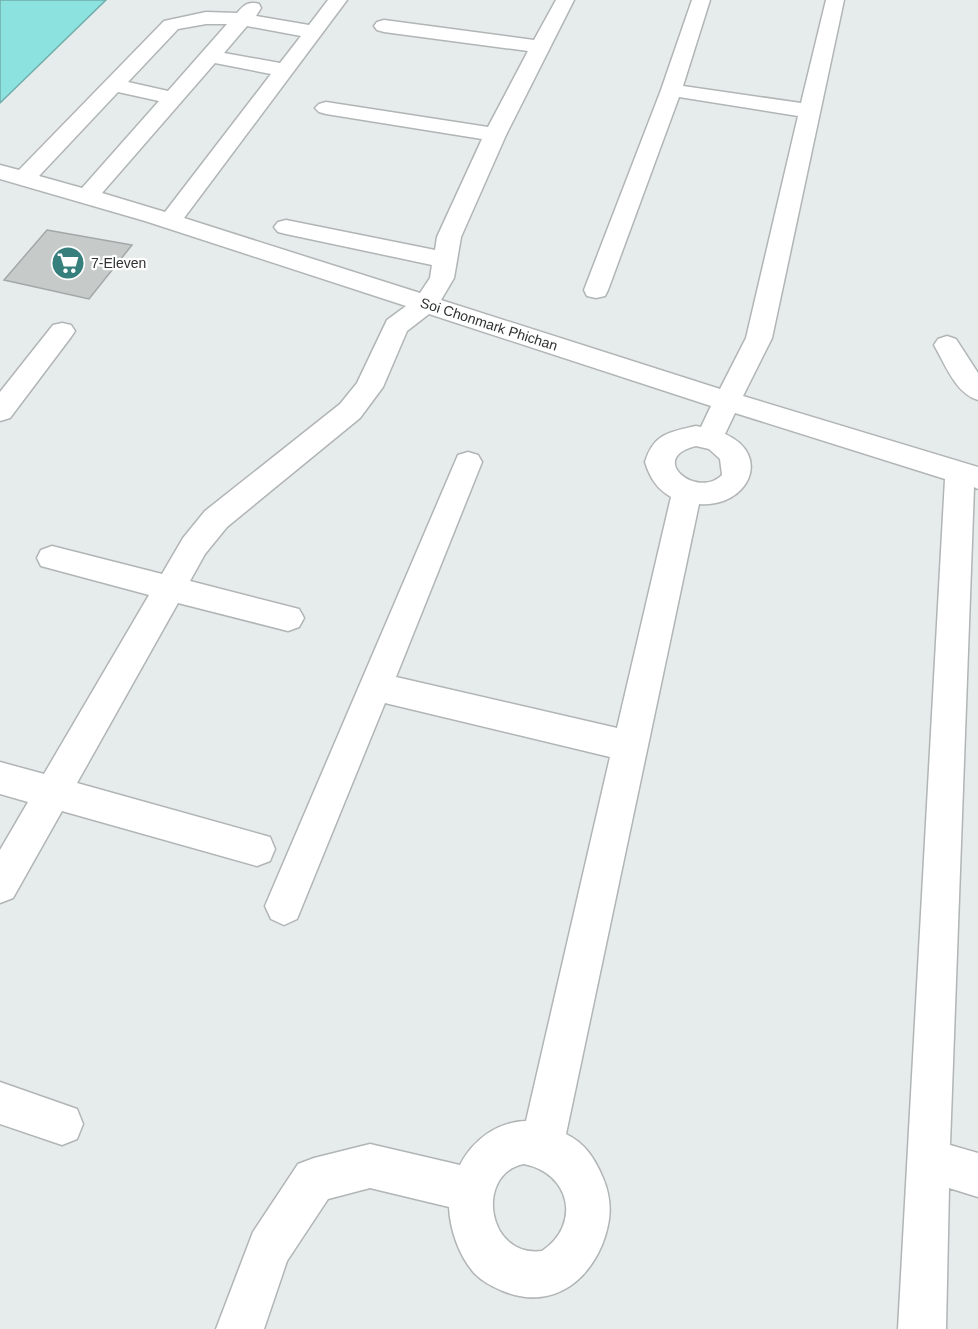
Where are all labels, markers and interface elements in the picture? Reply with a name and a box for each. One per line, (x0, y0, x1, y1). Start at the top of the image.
supermarket icon: 7-Eleven (50, 245, 86, 281)
place label: 7-Eleven (91, 255, 146, 271)
street label: Soi Chonmark Phichan (418, 294, 560, 354)

